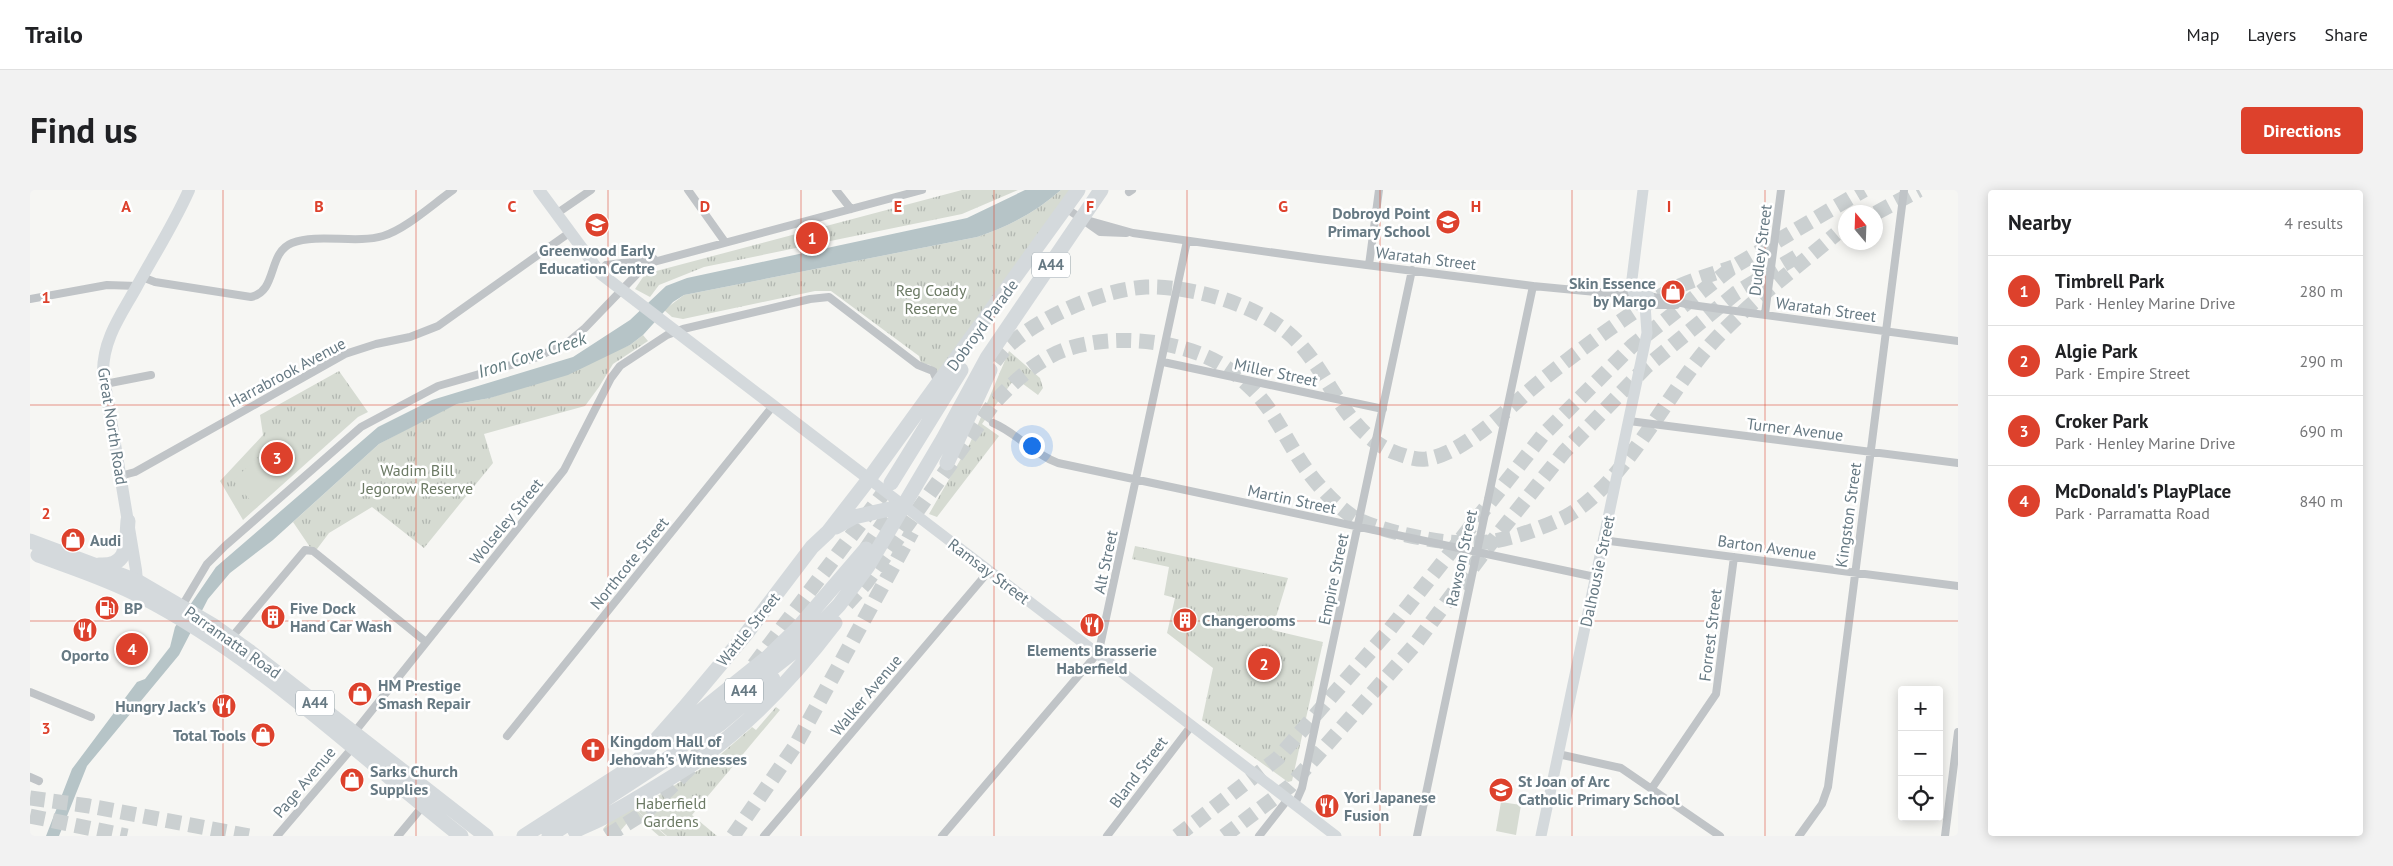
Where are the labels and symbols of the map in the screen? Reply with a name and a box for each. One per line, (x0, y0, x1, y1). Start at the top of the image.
text: A (121, 196, 131, 216)
text: B (314, 196, 324, 216)
text: C (508, 196, 517, 216)
text: D (700, 196, 710, 216)
text: E (894, 196, 902, 216)
text: F (1086, 196, 1094, 216)
text: G (1278, 196, 1288, 216)
text: H (1471, 196, 1481, 216)
text: I (1667, 196, 1671, 216)
street label: Dudley Street (1744, 202, 1776, 297)
place label: Dobroyd Point Primary School (1328, 203, 1430, 241)
north arrow (1838, 205, 1883, 250)
school or university icon: Dobroyd Point Primary School (1435, 209, 1461, 235)
school or university icon: Greenwood Early Education Centre (584, 212, 610, 238)
pin: 1 (796, 219, 828, 257)
place label: Greenwood Early Education Centre (539, 240, 655, 278)
street label: Waratah Street (1375, 242, 1478, 274)
road number: A44 (1032, 252, 1070, 278)
place label: Skin Essence by Margo (1569, 273, 1656, 311)
street label: Dobroyd Parade (942, 275, 1022, 375)
shop icon: Skin Essence by Margo (1660, 279, 1686, 305)
park label: Reg Coady Reserve (896, 280, 967, 318)
text: 1 (41, 287, 51, 307)
street label: Waratah Street (1775, 292, 1878, 326)
water label: Iron Cove Creek (475, 326, 590, 383)
street label: Harrabrook Avenue (225, 333, 349, 411)
street label: Miller Street (1232, 353, 1320, 391)
street label: Great North Road (94, 366, 132, 486)
street label: Turner Avenue (1745, 413, 1845, 445)
your location (1019, 433, 1045, 459)
pin: 3 (261, 439, 293, 477)
park label: Wadim Bill Jegorow Reserve (360, 460, 473, 498)
street label: Kingston Street (1831, 461, 1865, 569)
street label: Wolseley Street (465, 473, 547, 568)
street label: Martin Street (1246, 480, 1339, 518)
text: 2 (41, 503, 51, 523)
street label: Rawson Street (1441, 507, 1481, 608)
street label: Northcote Street (586, 512, 673, 613)
street label: Dalhousie Street (1575, 513, 1619, 628)
shop icon: Audi (60, 527, 86, 553)
street label: Alt Street (1089, 528, 1122, 596)
place label: Audi (90, 530, 121, 550)
street label: Barton Avenue (1716, 530, 1818, 564)
street label: Empire Street (1314, 531, 1353, 627)
street label: Ramsay Street (944, 534, 1034, 609)
street label: Forrest Street (1694, 587, 1726, 682)
street label: Wattle Street (712, 588, 784, 670)
fuel station icon: BP (94, 595, 120, 621)
place label: BP (124, 598, 143, 618)
place label: Five Dock Hand Car Wash (290, 598, 392, 636)
street label: Parramatta Road (181, 601, 285, 683)
building icon: Five Dock Hand Car Wash (260, 604, 286, 630)
building icon: Changerooms (1172, 607, 1198, 633)
place label: Changerooms (1202, 610, 1296, 630)
restaurant icon: Elements Brasserie Haberfield (1079, 612, 1105, 638)
restaurant icon: Oporto (72, 617, 98, 643)
pin: 4 (116, 630, 148, 668)
place label: Elements Brasserie Haberfield (1027, 640, 1157, 678)
place label: Oporto (61, 645, 109, 665)
pin: 2 (1248, 645, 1280, 683)
street label: Walker Avenue (826, 650, 906, 740)
place label: HM Prestige Smash Repair (378, 675, 471, 713)
road number: A44 (725, 678, 763, 704)
shop icon: HM Prestige Smash Repair (347, 681, 373, 707)
road number: A44 (296, 690, 334, 716)
restaurant icon: Hungry Jack's (211, 693, 237, 719)
place label: Hungry Jack's (115, 696, 206, 716)
text: 3 (41, 718, 51, 738)
shop icon: Total Tools (250, 722, 276, 748)
place label: Total Tools (173, 725, 246, 745)
place label: Kingdom Hall of Jehovah's Witnesses (609, 731, 747, 769)
street label: Bland Street (1105, 732, 1172, 812)
church icon: Kingdom Hall of Jehovah's Witnesses (580, 737, 606, 763)
street label: Page Avenue (268, 742, 340, 822)
place label: Sarks Church Supplies (370, 761, 458, 799)
shop icon: Sarks Church Supplies (339, 767, 365, 793)
place label: St Joan of Arc Catholic Primary School (1518, 771, 1680, 809)
school or university icon: St Joan of Arc Catholic Primary School (1488, 777, 1514, 803)
place label: Yori Japanese Fusion (1343, 787, 1436, 825)
park label: Haberfield Gardens (636, 793, 706, 831)
restaurant icon: Yori Japanese Fusion (1314, 793, 1340, 819)

